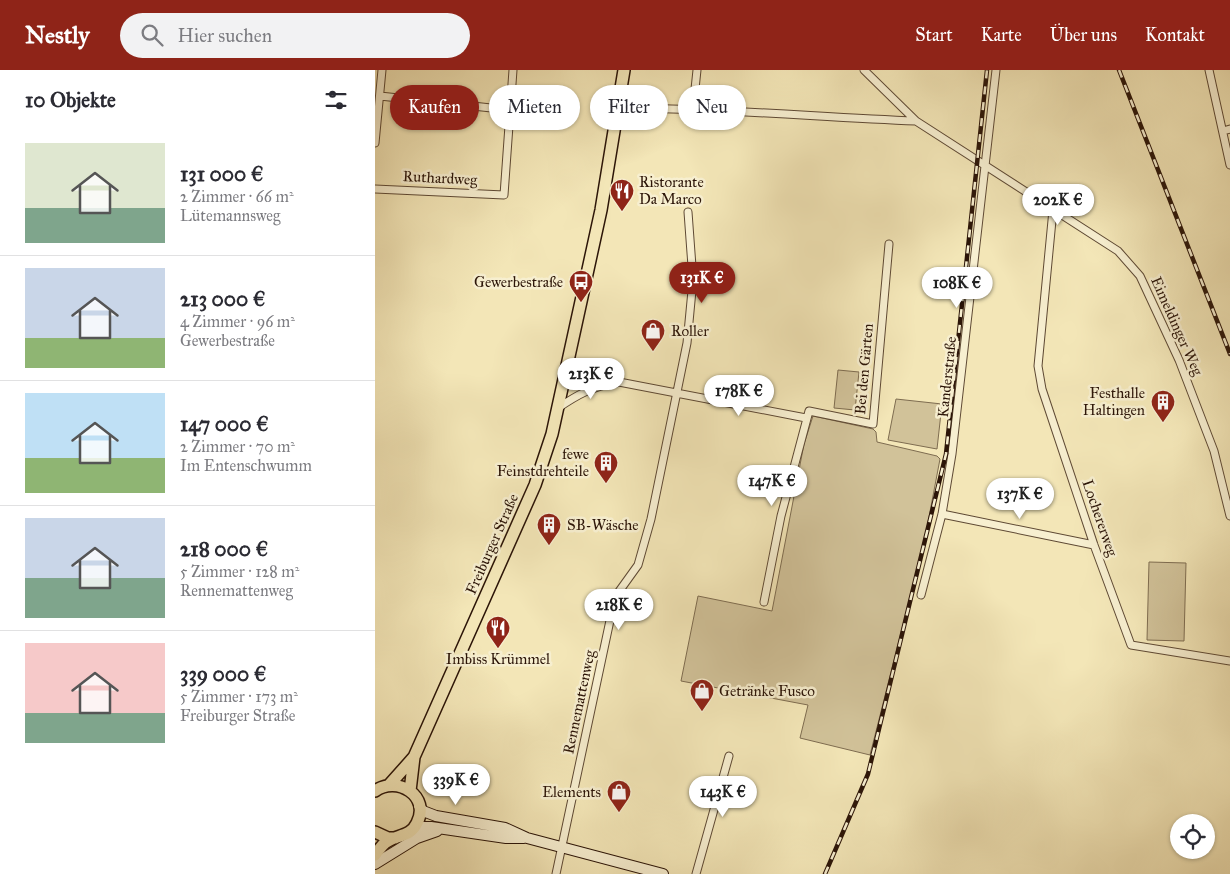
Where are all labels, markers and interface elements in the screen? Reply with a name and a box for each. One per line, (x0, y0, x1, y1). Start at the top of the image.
search box (120, 13, 470, 58)
text: Nestly (25, 20, 90, 50)
icon: search (138, 21, 166, 49)
text: Hier suchen (178, 24, 272, 47)
text: Start (915, 24, 953, 46)
text: Karte (981, 24, 1022, 46)
text: Über uns (1050, 24, 1117, 46)
text: Kontakt (1145, 24, 1205, 46)
chip: Kaufen (390, 85, 479, 130)
chip: Mieten (489, 85, 580, 130)
chip: Filter (590, 85, 668, 130)
chip: Neu (678, 85, 746, 130)
icon: filters (322, 86, 350, 114)
text: 10 Objekte (25, 87, 116, 113)
text: 131 000 € (180, 161, 263, 187)
icon: home (65, 163, 125, 223)
street label: Ruthardweg (402, 167, 479, 189)
place label: Ristorante Da Marco (639, 173, 704, 208)
restaurant icon: Ristorante Da Marco (609, 178, 635, 212)
pin: 202K € (1017, 184, 1099, 226)
text: 2 Zimmer · 66 m² (180, 187, 294, 206)
text: 202K € (1033, 190, 1083, 209)
text: Lütemannsweg (180, 206, 280, 225)
pin: 131K € (661, 262, 743, 304)
pin: 108K € (916, 266, 998, 309)
text: 131K € (680, 268, 724, 287)
bus stop icon: Gewerbestraße (568, 269, 594, 303)
place label: Gewerbestraße (474, 273, 563, 291)
text: 108K € (933, 273, 981, 292)
street label: Eimeldinger Weg (1147, 274, 1207, 379)
text: 213 000 € (180, 286, 266, 312)
icon: home (65, 288, 125, 348)
text: 4 Zimmer · 96 m² (180, 312, 295, 331)
shop icon: Roller (640, 318, 666, 352)
place label: Roller (671, 322, 709, 340)
street label: Bei den Gärten (851, 323, 877, 415)
text: Gewerbestraße (180, 331, 275, 350)
street label: Kanderstraße (934, 336, 960, 418)
pin: 213K € (550, 358, 632, 400)
text: 213K € (568, 364, 614, 383)
pin: 178K € (698, 374, 780, 417)
text: 178K € (715, 381, 763, 400)
place label: Festhalle Haltingen (1083, 384, 1145, 419)
building icon: Festhalle Haltingen (1150, 389, 1176, 423)
text: 147 000 € (180, 411, 269, 437)
icon: home (65, 413, 125, 473)
text: 2 Zimmer · 70 m² (180, 437, 295, 456)
place label: fewe Feinstdrehteile (497, 445, 589, 480)
building icon: fewe Feinstdrehteile (593, 450, 619, 484)
text: Im Entenschwumm (180, 456, 312, 475)
pin: 147K € (731, 464, 813, 507)
text: 147K € (748, 471, 796, 490)
street label: Lochererweg (1078, 477, 1122, 560)
pin: 137K € (979, 478, 1061, 520)
text: 137K € (997, 484, 1043, 503)
street label: Freiburger Straße (462, 491, 522, 597)
building icon: SB-Wäsche (536, 512, 562, 546)
place label: SB-Wäsche (567, 516, 639, 534)
text: 218 000 € (180, 536, 268, 562)
icon: home (65, 538, 125, 598)
text: 5 Zimmer · 128 m² (180, 562, 299, 581)
text: Rennemattenweg (180, 581, 293, 600)
pin: 218K € (578, 588, 660, 631)
text: 218K € (595, 595, 643, 614)
restaurant icon: Imbiss Krümmel (485, 615, 511, 649)
street label: Rennemattenweg (559, 647, 599, 756)
place label: Imbiss Krümmel (446, 650, 551, 668)
text: 339 000 € (180, 661, 267, 687)
icon: home (65, 663, 125, 723)
shop icon: Getränke Fusco (689, 678, 715, 712)
place label: Getränke Fusco (719, 682, 815, 700)
text: 5 Zimmer · 173 m² (180, 687, 298, 706)
text: Freiburger Straße (180, 706, 295, 725)
pin: 339K € (415, 764, 497, 806)
text: 339K € (433, 770, 479, 789)
pin: 143K € (682, 776, 764, 818)
shop icon: Elements (606, 779, 632, 813)
text: 143K € (700, 782, 746, 801)
place label: Elements (542, 783, 601, 801)
map controls (1170, 814, 1215, 859)
button: locate (1170, 814, 1215, 859)

